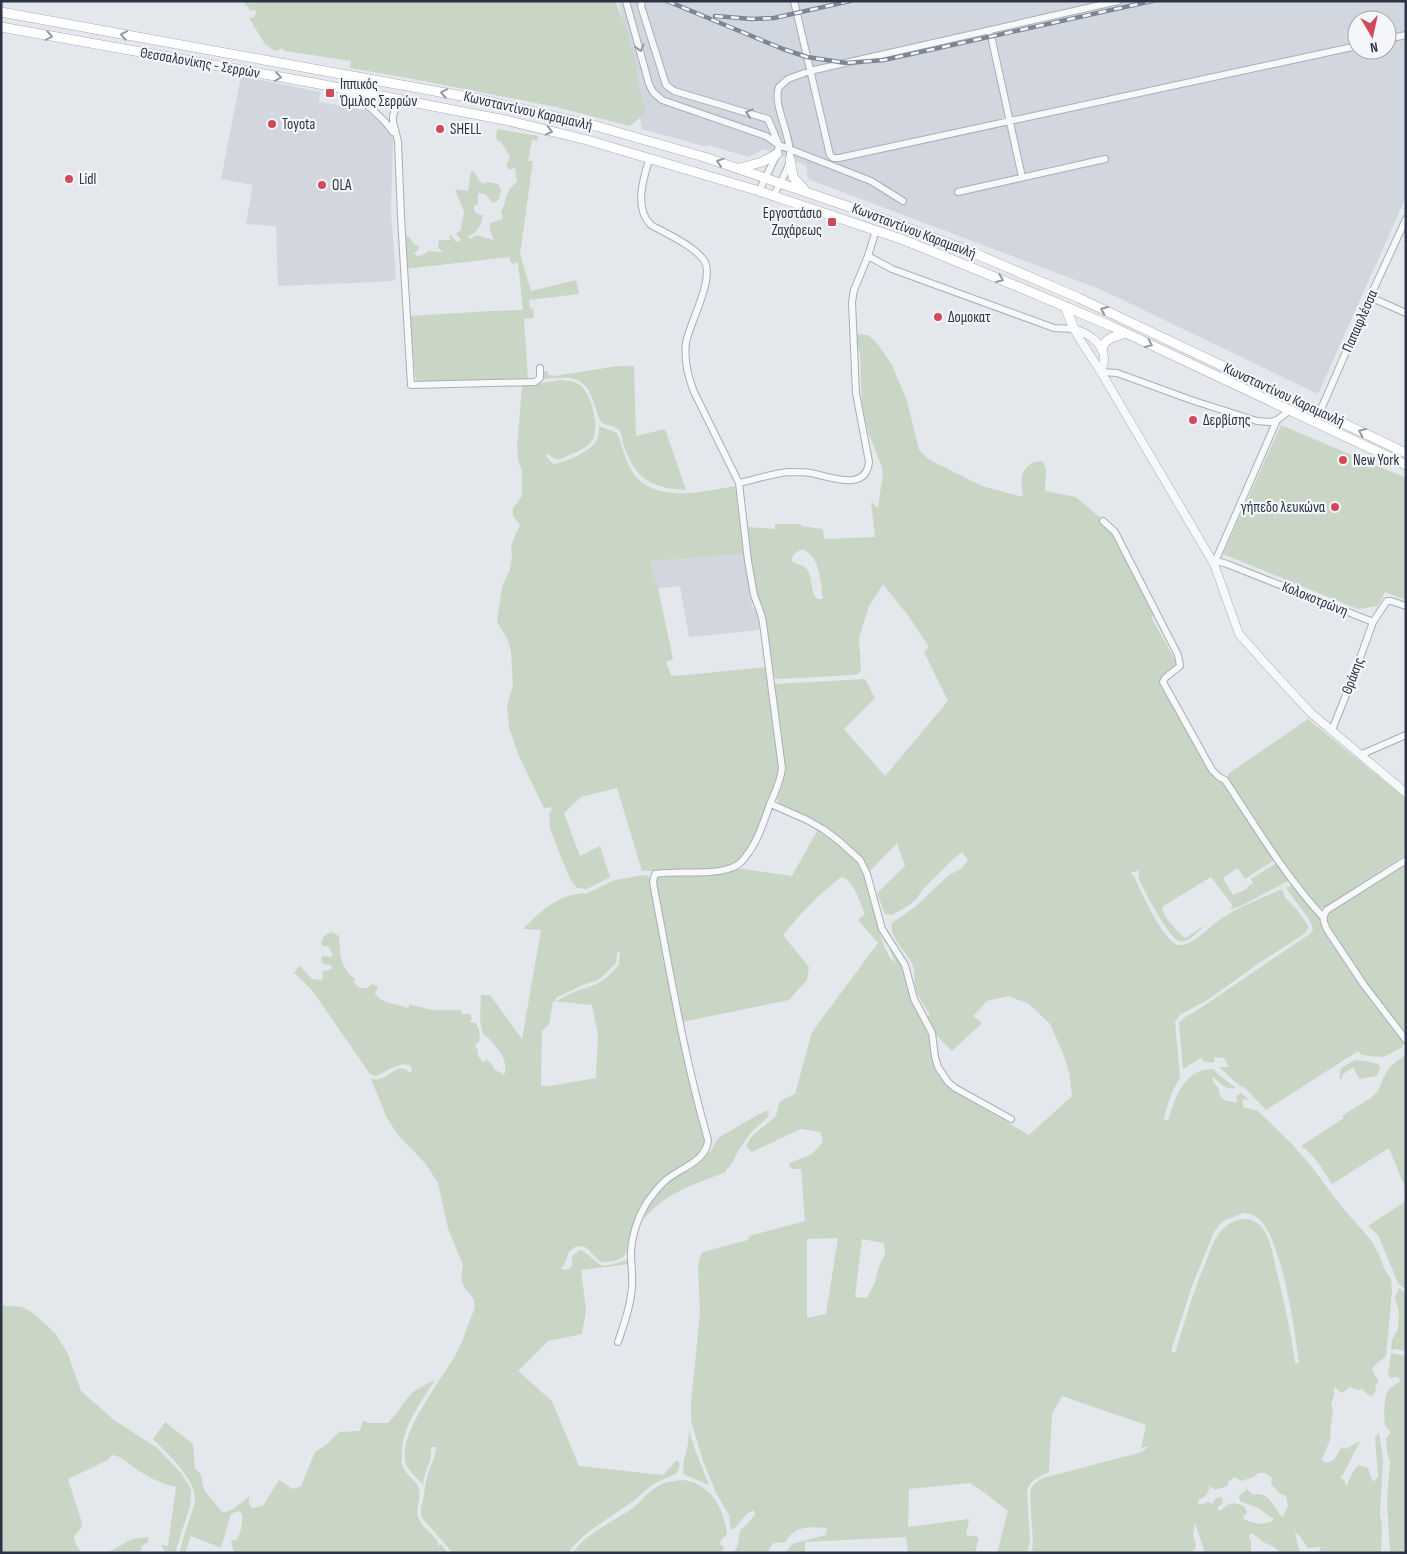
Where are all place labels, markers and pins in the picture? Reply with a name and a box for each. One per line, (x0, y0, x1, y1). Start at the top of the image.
place label: Ιππικός Όμιλος Σερρών (339, 75, 417, 111)
marker: Ιππικός Όμιλος Σερρών (324, 87, 336, 99)
place label: Toyota (282, 115, 316, 134)
marker: Toyota (266, 118, 278, 130)
place label: SHELL (450, 120, 482, 139)
marker: SHELL (434, 123, 446, 135)
place label: Lidl (79, 170, 96, 189)
marker: Lidl (63, 173, 75, 185)
place label: OLA (332, 176, 352, 195)
marker: OLA (316, 179, 328, 191)
place label: Εργοστάσιο Ζαχάρεως (763, 204, 822, 240)
marker: Εργοστάσιο Ζαχάρεως (826, 216, 838, 228)
place label: Δομοκατ (948, 308, 991, 327)
marker: Δομοκατ (932, 311, 944, 323)
place label: Δερβίσης (1203, 411, 1251, 430)
marker: Δερβίσης (1187, 414, 1199, 426)
place label: New York (1353, 451, 1399, 470)
marker: New York (1337, 454, 1349, 466)
place label: γήπεδο λευκώνα (1240, 498, 1326, 517)
marker: γήπεδο λευκώνα (1329, 501, 1341, 513)

